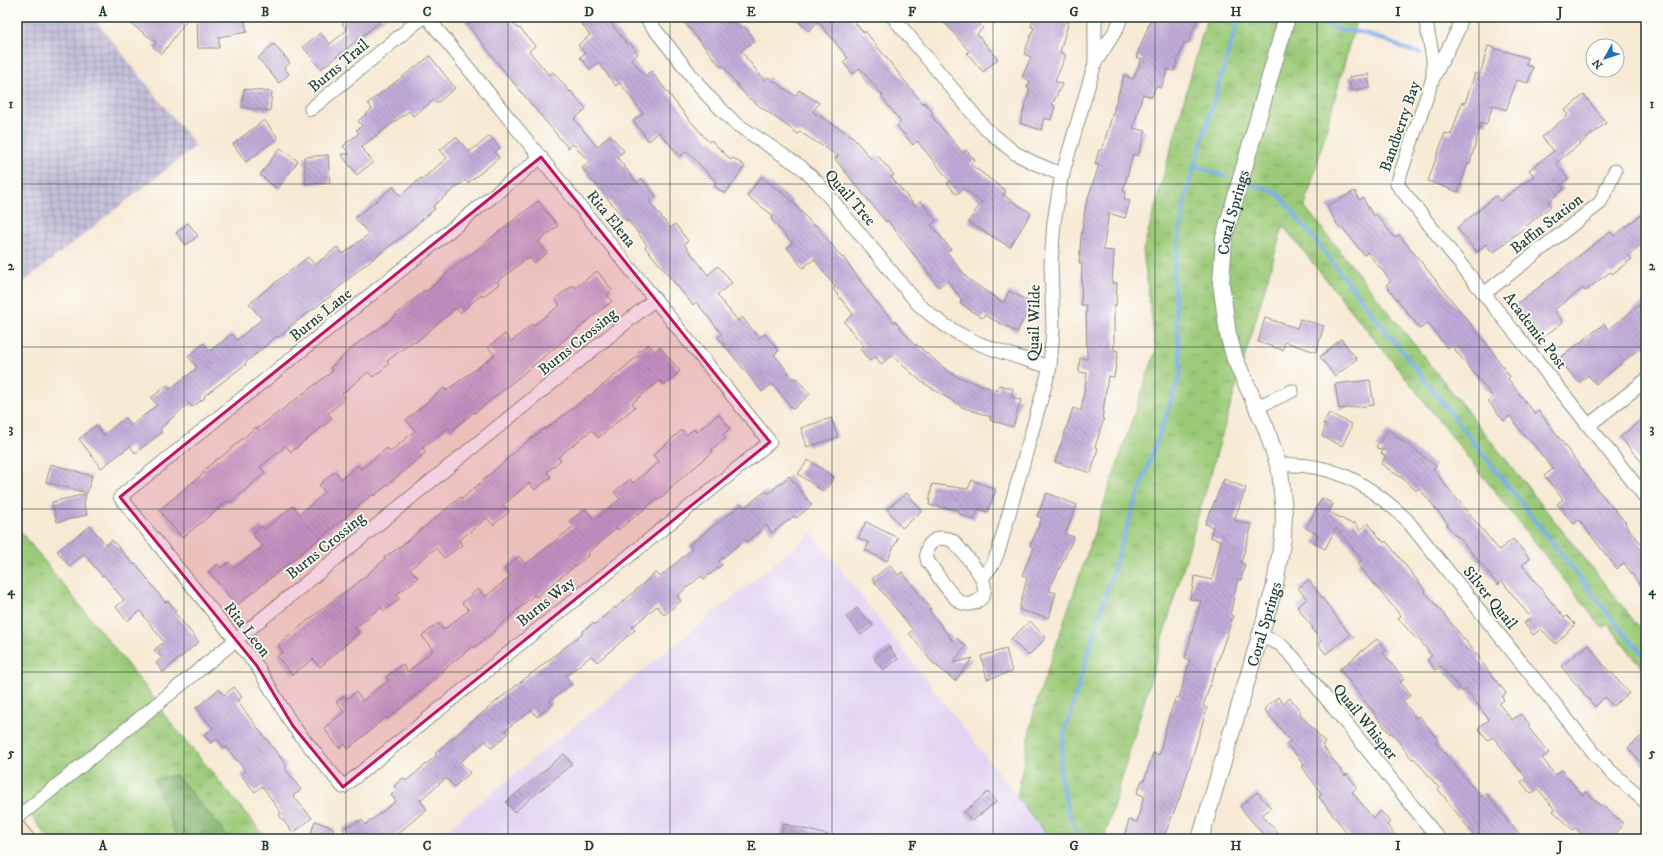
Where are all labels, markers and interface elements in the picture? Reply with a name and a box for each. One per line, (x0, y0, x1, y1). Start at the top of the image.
text: A (98, 4, 108, 20)
text: B (261, 4, 269, 20)
text: C (423, 4, 432, 20)
text: D (584, 4, 594, 20)
text: E (746, 4, 756, 20)
text: F (908, 4, 917, 20)
text: G (1069, 4, 1079, 20)
text: H (1231, 4, 1242, 20)
text: I (1395, 4, 1401, 20)
text: J (1555, 4, 1563, 21)
street label: Burns Trail (304, 34, 373, 97)
north arrow (1585, 38, 1625, 78)
text: N (1590, 56, 1606, 72)
street label: Bandberry Bay (1375, 78, 1425, 174)
text: 1 (9, 96, 14, 112)
text: 1 (1650, 96, 1655, 112)
street label: Quail Tree (820, 165, 880, 230)
street label: Coral Springs (1214, 168, 1254, 255)
street label: Rita Elena (582, 186, 640, 251)
street label: Baffin Station (1506, 189, 1588, 258)
text: 2 (8, 258, 15, 274)
text: 2 (1649, 258, 1656, 274)
street label: Burns Lane (286, 283, 356, 346)
street label: Quail Wilde (1023, 284, 1045, 362)
street label: Academic Post (1499, 288, 1571, 373)
street label: Burns Crossing (534, 304, 621, 380)
text: 3 (9, 421, 14, 437)
text: 3 (1650, 421, 1655, 437)
street label: Burns Crossing (282, 508, 369, 584)
street label: Silver Quail (1459, 562, 1522, 633)
street label: Burns Way (513, 572, 579, 631)
street label: Coral Springs (1243, 581, 1286, 669)
text: 4 (6, 583, 15, 600)
text: 4 (1647, 583, 1656, 600)
street label: Rita Leon (220, 598, 275, 662)
street label: Quail Whisper (1328, 679, 1402, 764)
text: 5 (7, 745, 15, 761)
text: 5 (1648, 745, 1656, 761)
text: A (98, 838, 108, 854)
text: B (261, 838, 269, 854)
text: C (423, 838, 432, 854)
text: D (584, 838, 594, 854)
text: E (746, 838, 756, 854)
text: F (908, 838, 917, 854)
text: G (1069, 838, 1079, 854)
text: H (1231, 838, 1242, 854)
text: I (1395, 838, 1401, 854)
text: J (1555, 838, 1563, 855)

